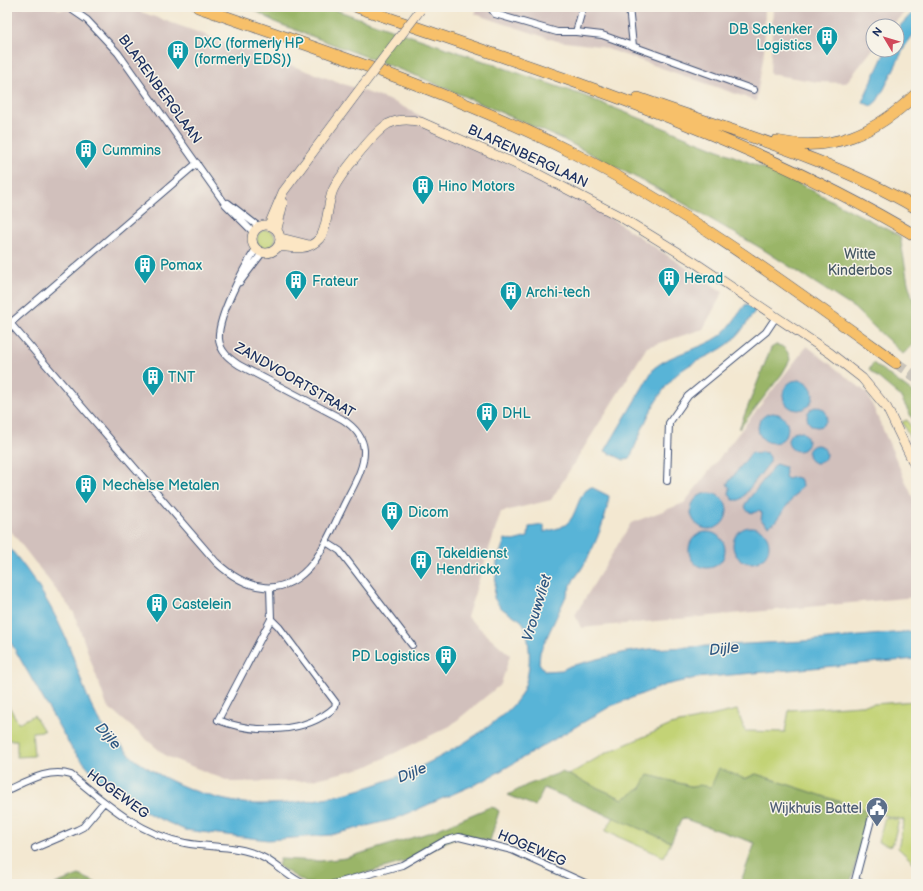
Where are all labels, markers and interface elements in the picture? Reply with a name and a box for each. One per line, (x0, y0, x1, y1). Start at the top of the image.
north arrow (865, 18, 905, 58)
place label: DB Schenker Logistics (729, 21, 813, 54)
building icon: DB Schenker Logistics (814, 24, 840, 57)
text: N (870, 25, 885, 39)
street label: BLARENBERGLAAN (115, 31, 205, 147)
place label: DXC (formerly HP (formerly EDS)) (194, 35, 304, 68)
building icon: DXC (formerly HP (formerly EDS)) (165, 38, 191, 71)
street label: BLARENBERGLAAN (465, 121, 591, 191)
building icon: Cummins (73, 137, 99, 170)
place label: Cummins (102, 142, 161, 159)
building icon: Hino Motors (410, 173, 436, 206)
place label: Hino Motors (438, 178, 515, 195)
park label: Witte Kinderbos (828, 246, 892, 279)
building icon: Pomax (132, 252, 158, 285)
place label: Pomax (160, 257, 203, 274)
building icon: Herad (656, 265, 682, 298)
building icon: Frateur (283, 268, 309, 301)
place label: Herad (684, 270, 723, 287)
place label: Frateur (312, 273, 359, 290)
building icon: Archi-tech (498, 279, 524, 312)
place label: Archi-tech (526, 284, 591, 301)
street label: ZANDVOORTSTRAAT (231, 338, 359, 422)
building icon: TNT (140, 364, 166, 397)
place label: TNT (168, 369, 196, 386)
building icon: DHL (474, 400, 500, 433)
place label: DHL (502, 405, 531, 422)
building icon: Mechelse Metalen (73, 472, 99, 505)
place label: Mechelse Metalen (102, 477, 220, 494)
building icon: Dicom (379, 499, 405, 532)
place label: Dicom (408, 504, 448, 521)
place label: Takeldienst Hendrickx (436, 545, 508, 578)
building icon: Takeldienst Hendrickx (408, 548, 434, 581)
water label: Vrouwvliet (518, 572, 556, 644)
building icon: Castelein (144, 591, 170, 624)
place label: Castelein (172, 596, 232, 613)
water label: Dijle (708, 638, 740, 660)
building icon: PD Logistics (433, 643, 459, 676)
place label: PD Logistics (351, 648, 430, 665)
water label: Dijle (91, 718, 125, 754)
water label: Dijle (395, 758, 430, 787)
street label: HOGEWEG (84, 766, 153, 823)
public building icon: Wijkhuis Battel (864, 795, 890, 828)
place label: Wijkhuis Battel (770, 800, 862, 817)
street label: HOGEWEG (495, 826, 569, 870)

